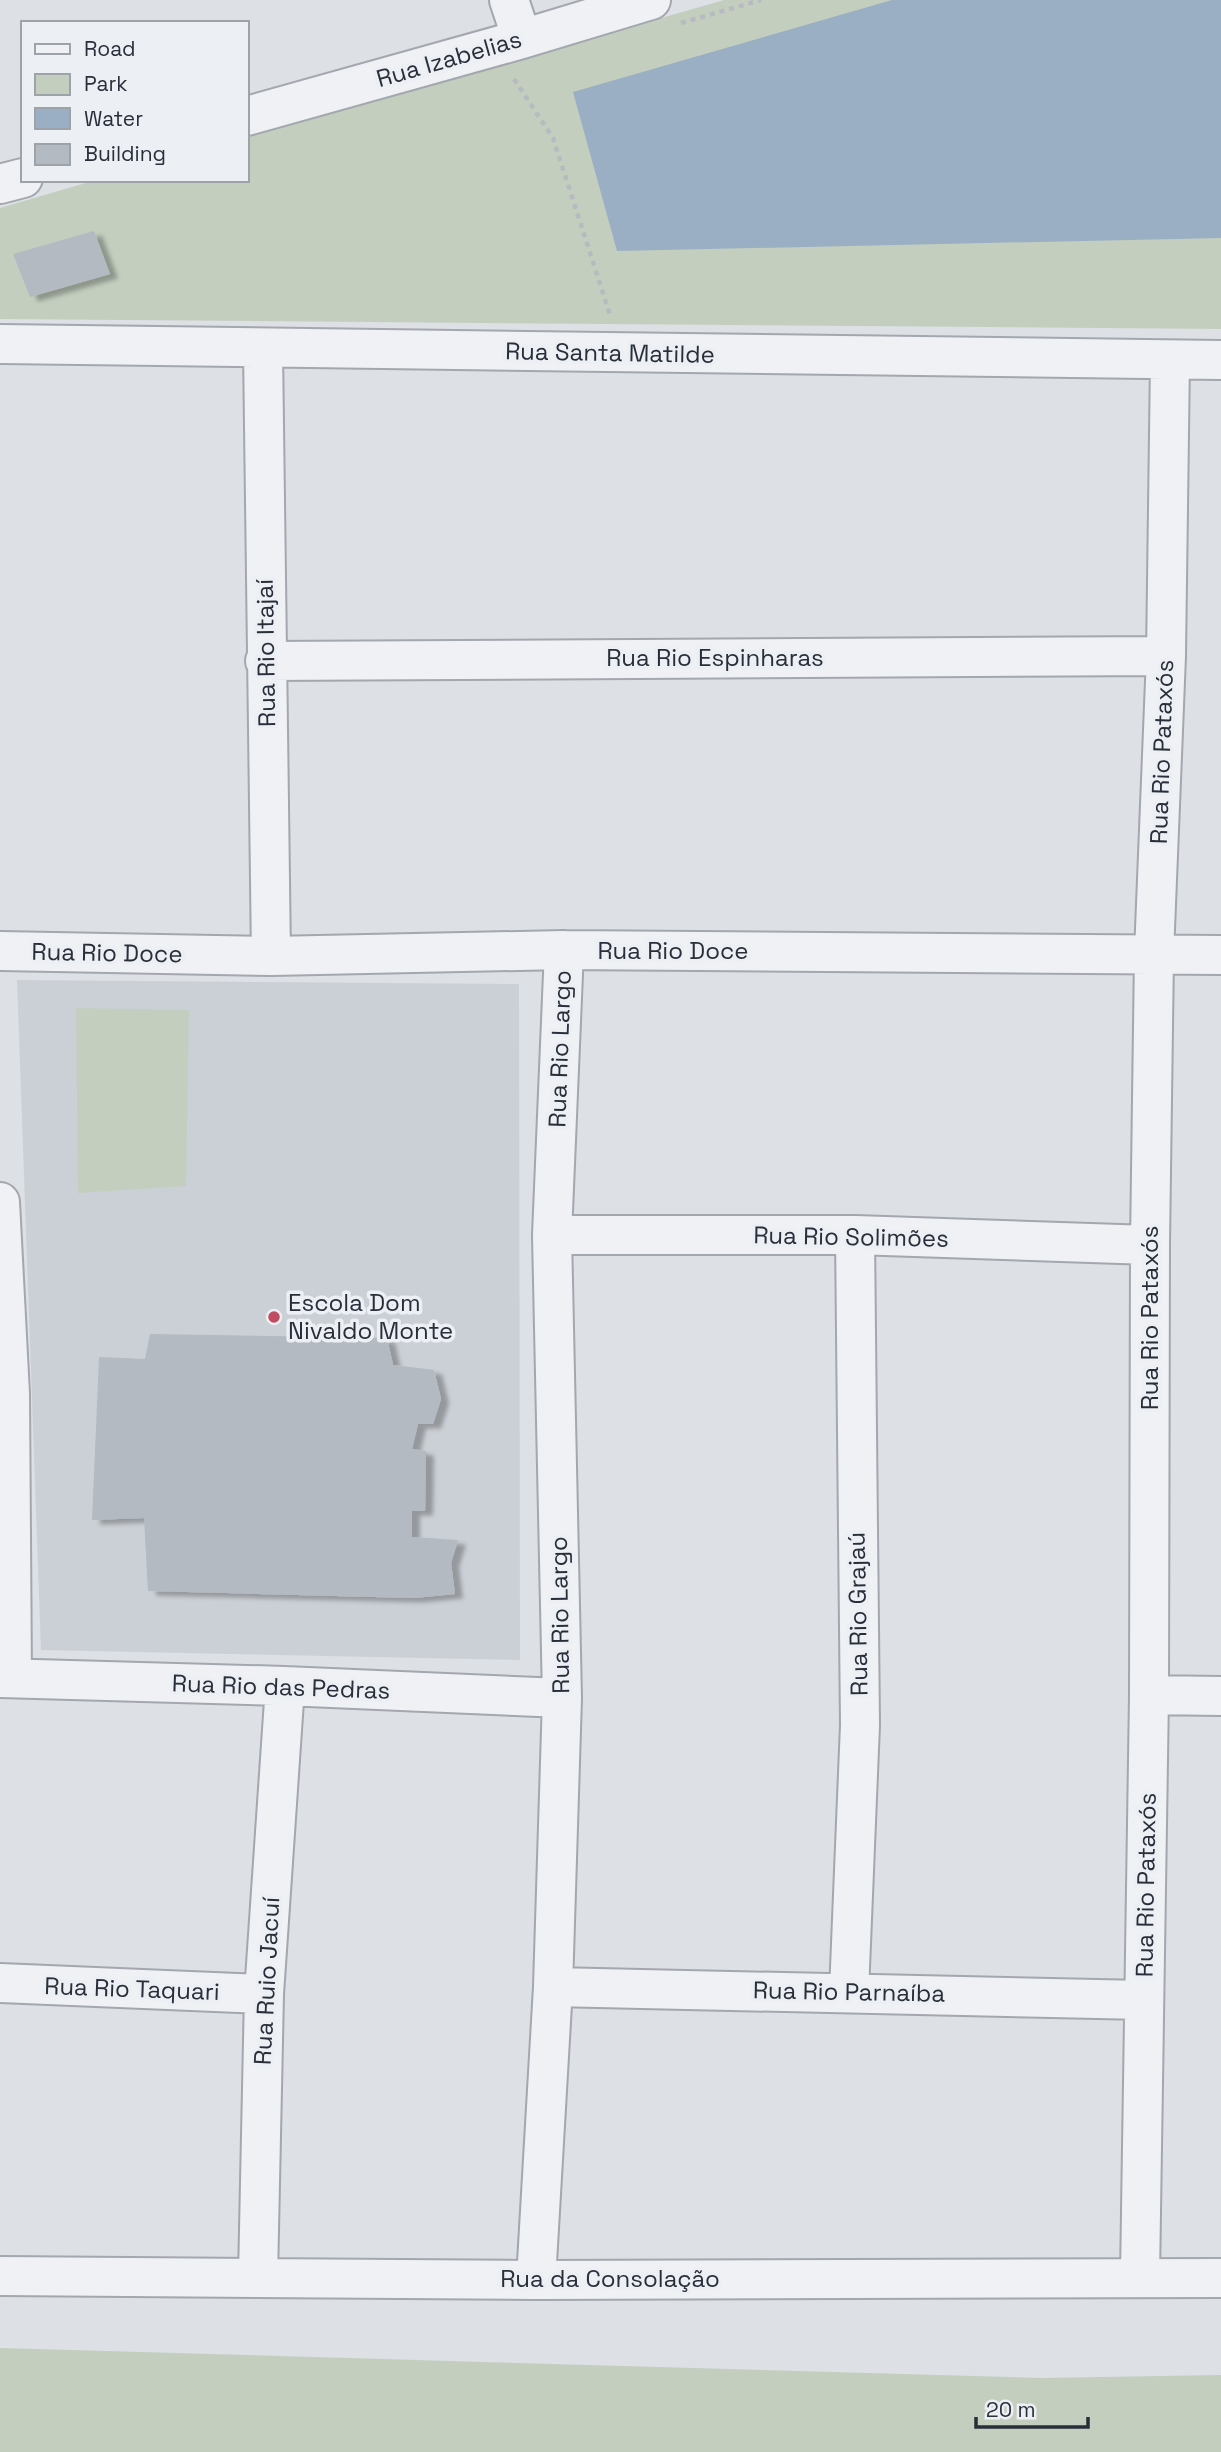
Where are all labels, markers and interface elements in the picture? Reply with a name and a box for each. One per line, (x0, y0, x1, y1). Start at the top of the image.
legend (21, 21, 248, 182)
street label: Rua Izabelias (373, 23, 525, 94)
text: Road (84, 35, 136, 62)
text: Park (84, 70, 128, 97)
text: Water (84, 105, 143, 132)
text: Building (84, 140, 166, 167)
street label: Rua Santa Matilde (505, 335, 715, 370)
street label: Rua Rio Itajaí (249, 579, 282, 727)
street label: Rua Rio Espinharas (606, 642, 824, 673)
street label: Rua Rio Pataxós (1143, 659, 1180, 845)
street label: Rua Rio Doce (597, 935, 749, 966)
street label: Rua Rio Doce (31, 936, 183, 969)
street label: Rua Rio Largo (541, 970, 578, 1128)
street label: Rua Rio Solimões (753, 1219, 949, 1254)
street label: Rua Rio Pataxós (1134, 1226, 1165, 1410)
place label: Escola Dom Nivaldo Monte (288, 1287, 453, 1346)
marker: Escola Dom Nivaldo Monte (266, 1309, 282, 1325)
street label: Rua Rio Grajaú (841, 1532, 874, 1696)
street label: Rua Rio Largo (543, 1536, 576, 1694)
street label: Rua Rio das Pedras (171, 1667, 391, 1706)
street label: Rua Rio Pataxós (1128, 1792, 1163, 1978)
street label: Rua Ruio Jacuí (247, 1896, 286, 2066)
street label: Rua Rio Taquari (44, 1970, 220, 2007)
street label: Rua Rio Parnaíba (753, 1974, 946, 2009)
street label: Rua da Consolação (500, 2263, 720, 2294)
scale bar (976, 2386, 1088, 2430)
text: 20 m (986, 2396, 1036, 2423)

